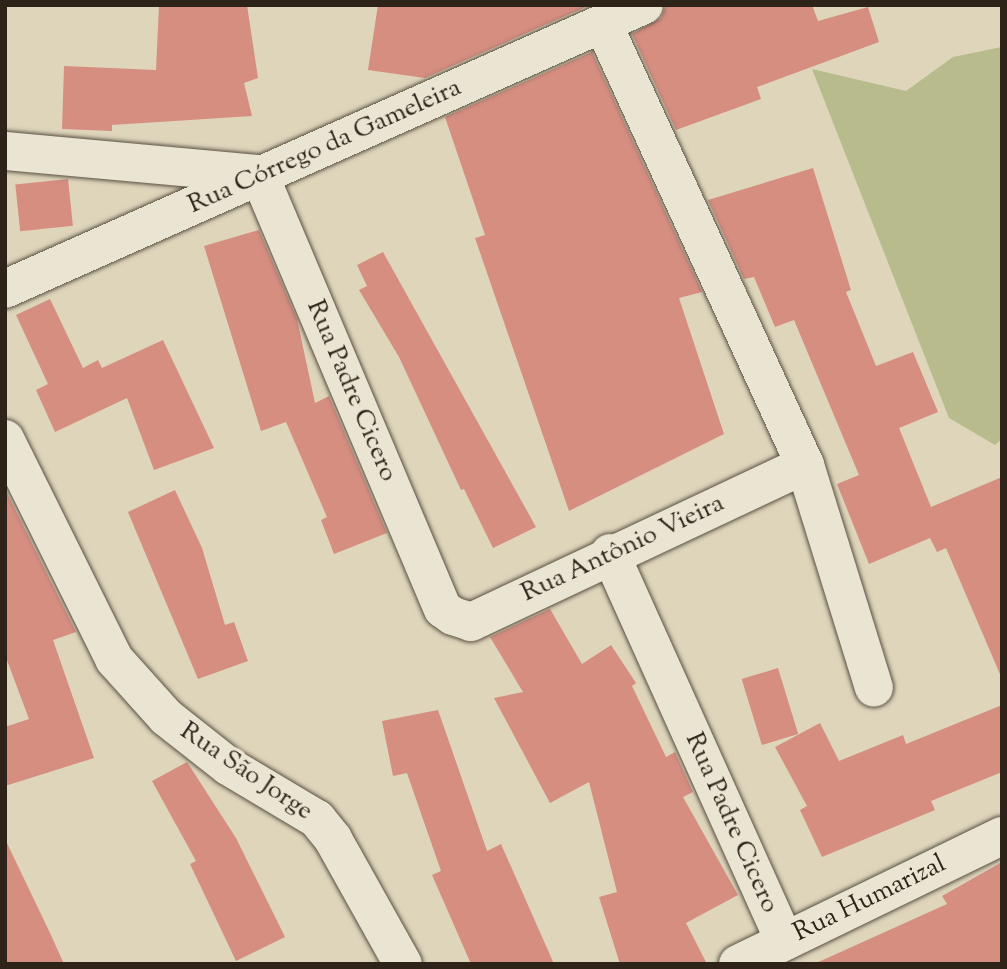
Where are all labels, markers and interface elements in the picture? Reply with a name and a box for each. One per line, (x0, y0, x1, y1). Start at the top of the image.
street label: Rua Córrego da Gameleira (184, 73, 466, 221)
street label: Rua Padre Cicero (299, 296, 403, 486)
street label: Rua Antônio Vieira (517, 488, 729, 610)
street label: Rua São Jorge (174, 716, 318, 828)
street label: Rua Padre Cicero (677, 728, 785, 918)
street label: Rua Humarizal (789, 849, 951, 949)

